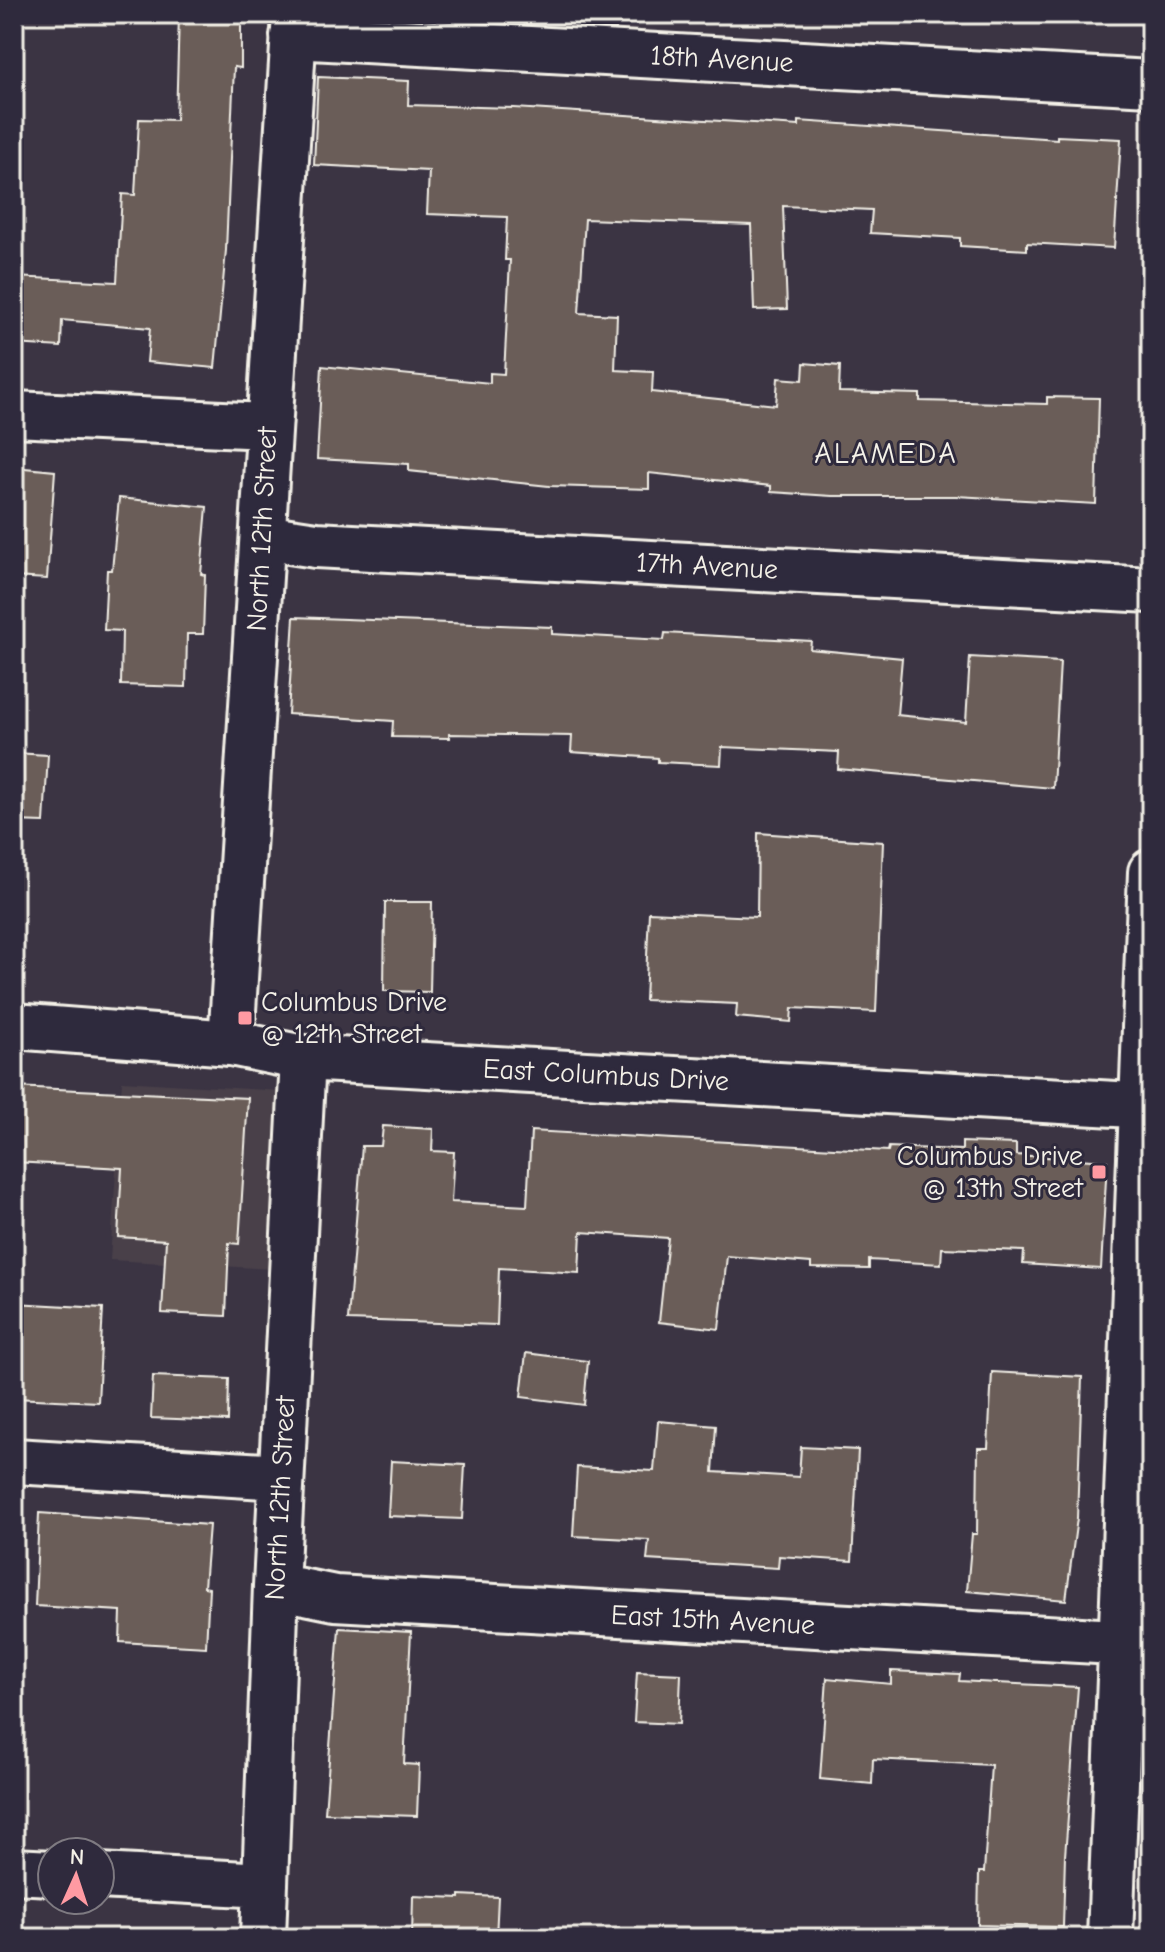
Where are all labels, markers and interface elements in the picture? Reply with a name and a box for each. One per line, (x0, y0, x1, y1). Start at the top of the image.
street label: 18th Avenue (650, 39, 794, 79)
street label: North 12th Street (241, 425, 283, 632)
district label: ALAMEDA (814, 436, 958, 471)
street label: 17th Avenue (635, 546, 779, 586)
place label: Columbus Drive @ 12th Street (261, 986, 447, 1050)
marker: Columbus Drive @ 12th Street (236, 1009, 254, 1027)
street label: East Columbus Drive (482, 1053, 730, 1097)
place label: Columbus Drive @ 13th Street (897, 1140, 1084, 1204)
marker: Columbus Drive @ 13th Street (1090, 1163, 1108, 1181)
street label: North 12th Street (259, 1394, 301, 1601)
street label: East 15th Avenue (610, 1599, 816, 1641)
north arrow (36, 1836, 116, 1916)
text: N (69, 1844, 85, 1870)

